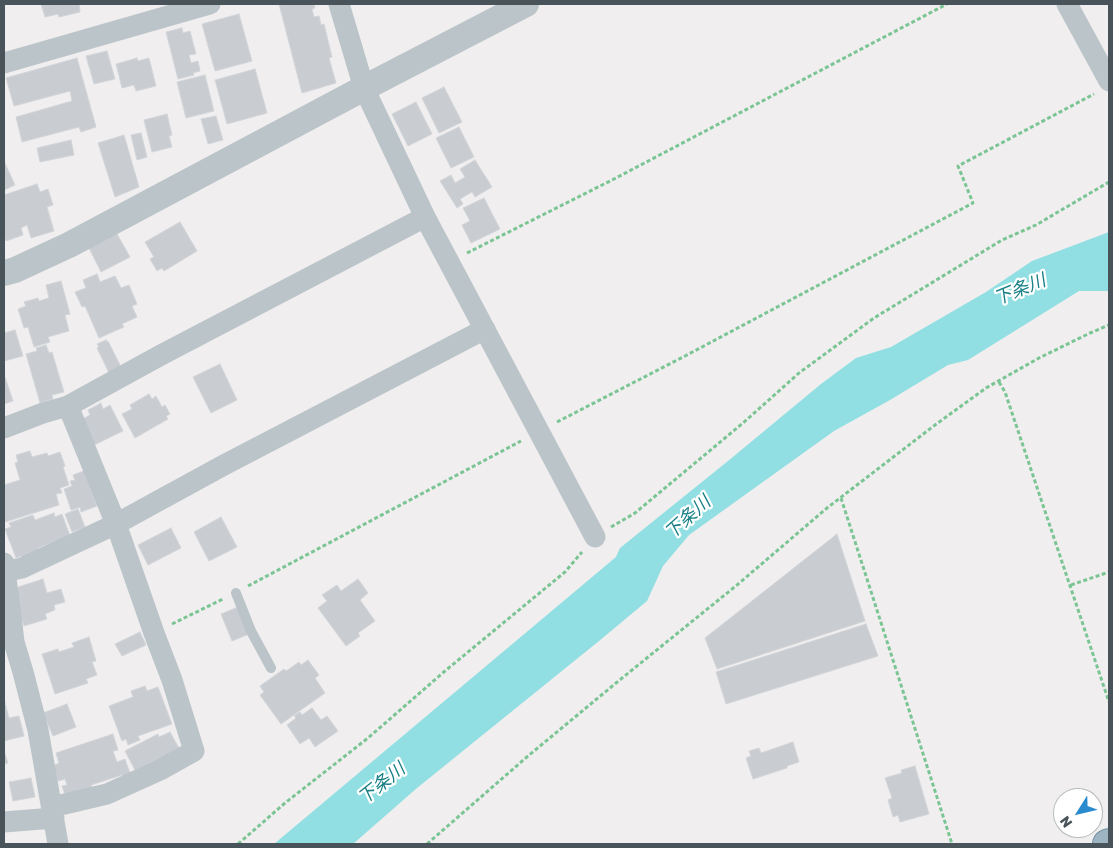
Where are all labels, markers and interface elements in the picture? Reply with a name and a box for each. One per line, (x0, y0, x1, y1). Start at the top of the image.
water label: 下条川 (991, 270, 1049, 310)
water label: 下条川 (661, 492, 715, 544)
water label: 下条川 (354, 759, 410, 809)
north arrow (1053, 788, 1103, 838)
text: N (1056, 812, 1076, 831)

